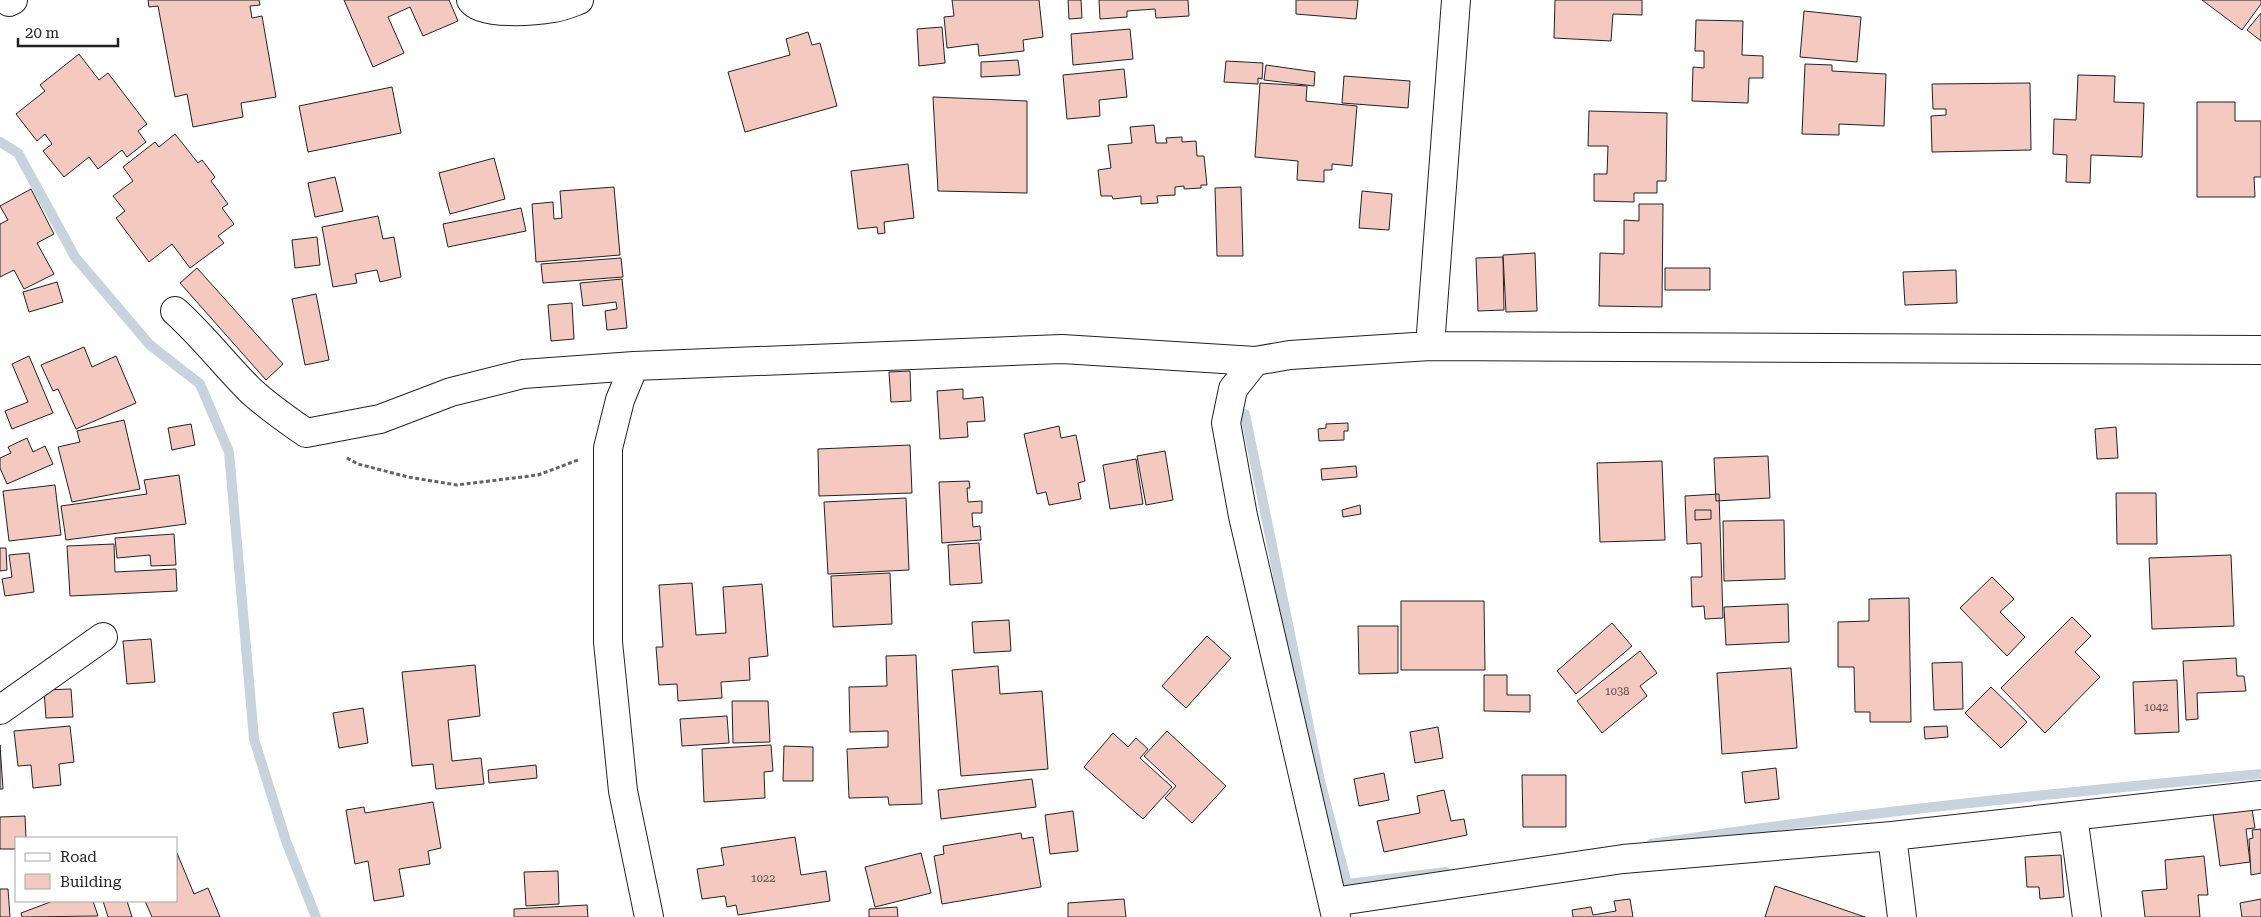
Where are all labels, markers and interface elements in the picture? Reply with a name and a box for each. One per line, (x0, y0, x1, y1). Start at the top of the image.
scale bar (18, 15, 118, 47)
text: 20 m (25, 24, 60, 42)
house number: 1038 (1605, 685, 1629, 698)
house number: 1042 (2144, 701, 2168, 714)
legend (15, 837, 178, 902)
text: Road (60, 848, 97, 866)
house number: 1022 (751, 872, 775, 885)
text: Building (60, 873, 122, 891)

